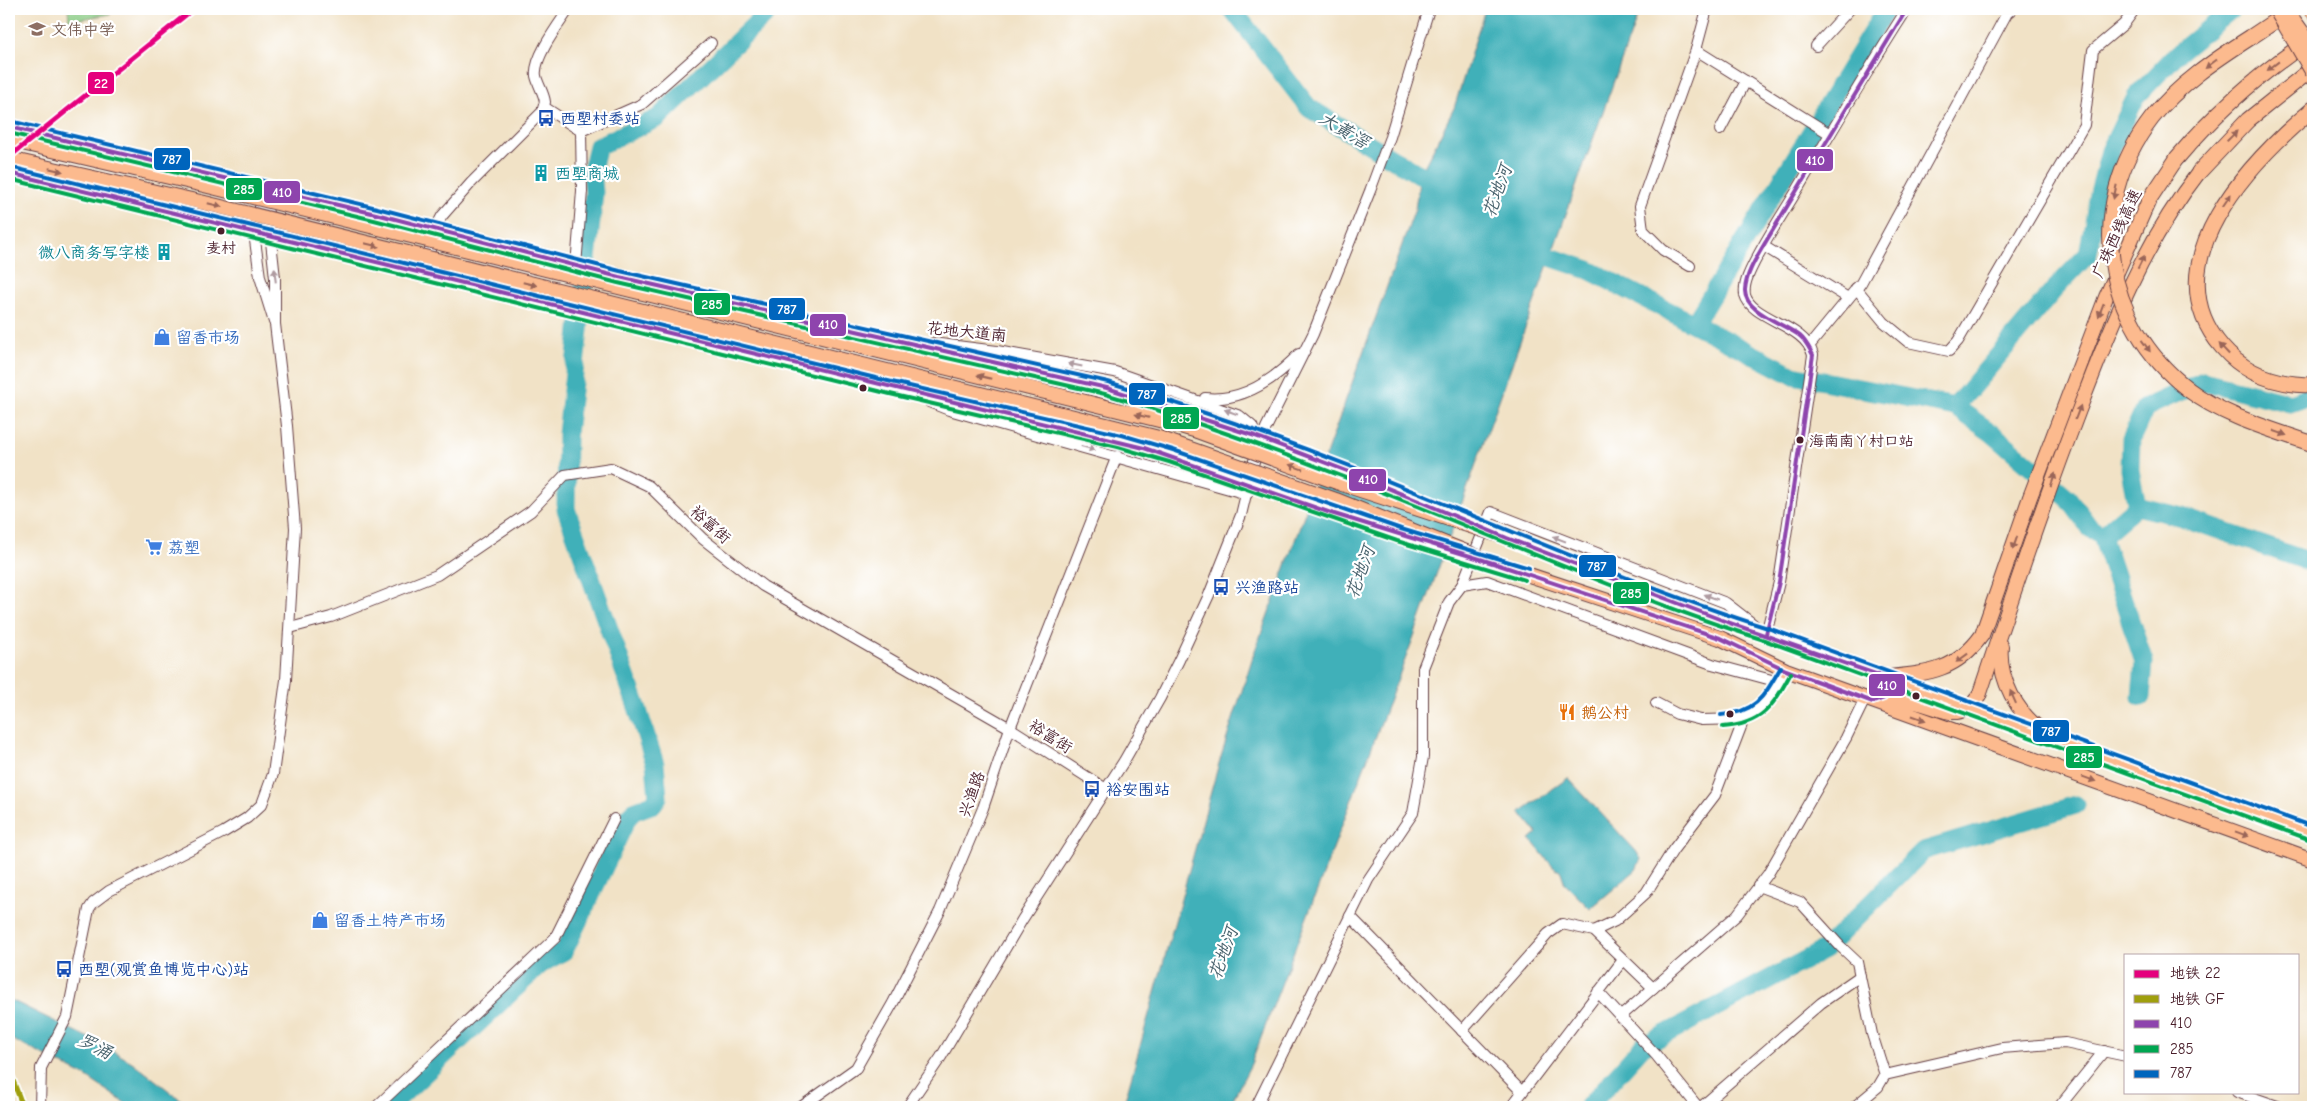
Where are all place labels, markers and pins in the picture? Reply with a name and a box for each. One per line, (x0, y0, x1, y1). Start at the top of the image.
school or university icon: 文伟中学 (27, 19, 47, 39)
place label: 文伟中学 (51, 21, 115, 39)
bus stop icon: 西塱村委站 (536, 108, 556, 128)
place label: 西塱村委站 (560, 110, 640, 128)
building icon: 西塱商城 (531, 163, 551, 183)
place label: 西塱商城 (555, 165, 619, 183)
marker: 麦村 (216, 226, 226, 236)
place label: 麦村 (206, 239, 236, 257)
building icon: 微八商务写字楼 (154, 242, 174, 262)
place label: 微八商务写字楼 (38, 244, 150, 262)
shop icon: 留香市场 (152, 327, 172, 347)
place label: 留香市场 (176, 329, 240, 347)
unlabelled marker (858, 383, 868, 393)
place label: 海南南丫村口站 (1809, 432, 1914, 450)
marker: 海南南丫村口站 (1795, 435, 1805, 445)
supermarket icon: 荔塑 (144, 537, 164, 557)
place label: 荔塑 (168, 539, 200, 557)
bus stop icon: 兴渔路站 (1211, 577, 1231, 597)
place label: 兴渔路站 (1235, 579, 1299, 597)
unlabelled marker (1911, 691, 1921, 701)
restaurant icon: 鹅公村 (1557, 702, 1577, 722)
place label: 鹅公村 (1581, 704, 1629, 722)
unlabelled marker (1725, 709, 1735, 719)
bus stop icon: 裕安围站 (1082, 779, 1102, 799)
place label: 裕安围站 (1106, 781, 1170, 799)
shop icon: 留香土特产市场 (310, 910, 330, 930)
place label: 留香土特产市场 (334, 912, 446, 930)
bus stop icon: 西塱(观赏鱼博览中心)站 (54, 959, 74, 979)
place label: 西塱(观赏鱼博览中心)站 (78, 961, 249, 979)

